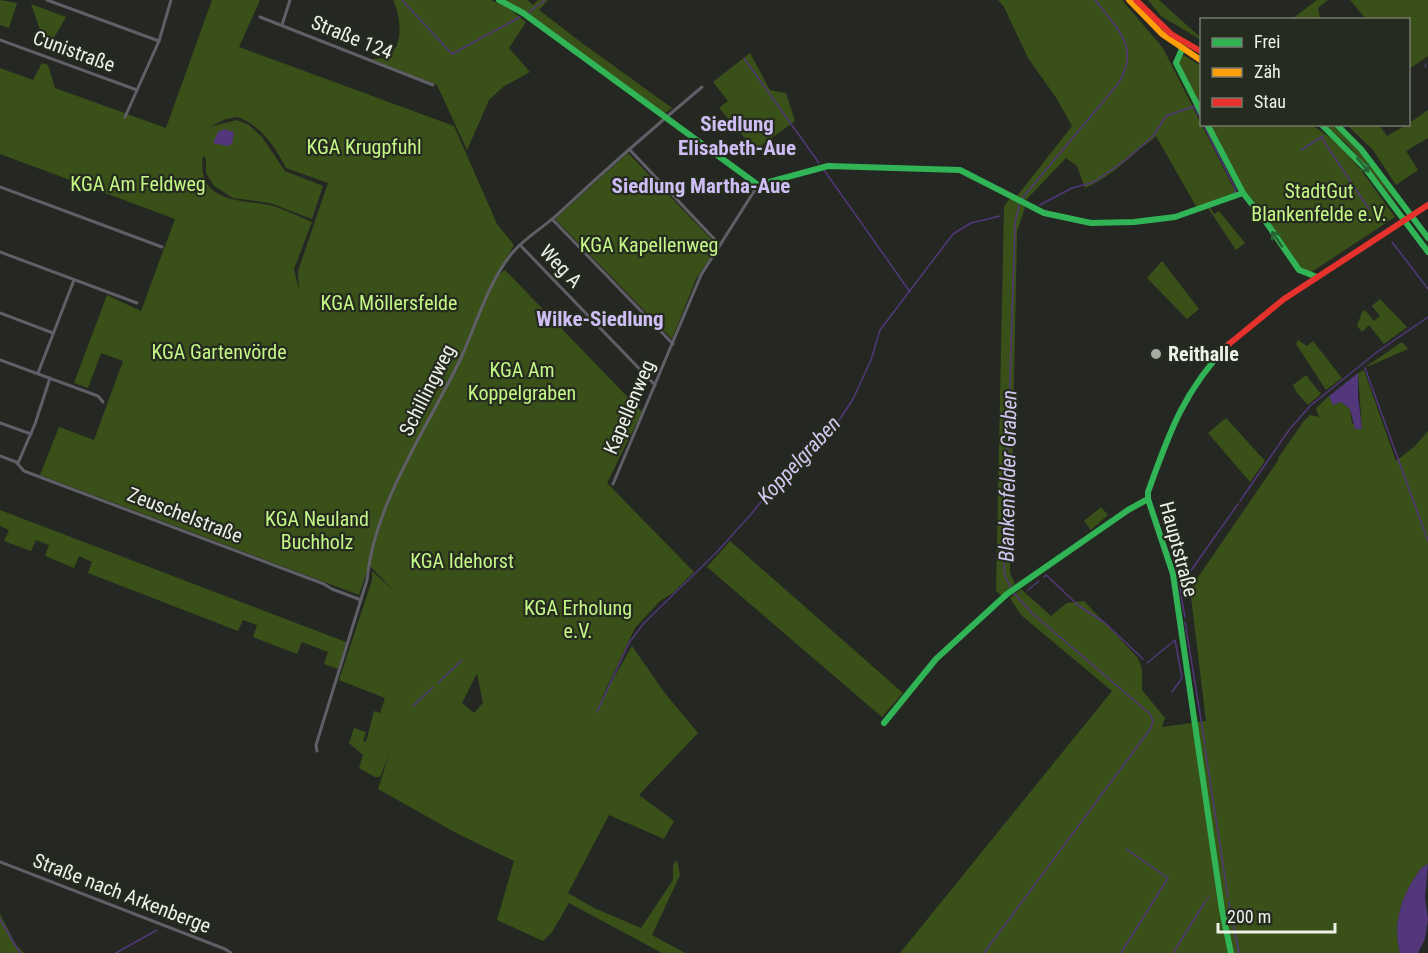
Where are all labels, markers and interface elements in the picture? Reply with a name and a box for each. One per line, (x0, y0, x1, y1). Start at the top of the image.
street label: Straße 124 (308, 10, 396, 64)
legend (1200, 18, 1410, 126)
street label: Cunistraße (30, 25, 118, 77)
text: Frei (1254, 31, 1280, 52)
text: Zäh (1254, 61, 1281, 82)
text: Stau (1254, 91, 1286, 112)
district label: Siedlung Elisabeth-Aue (678, 112, 796, 160)
park label: KGA Krugpfuhl (306, 135, 422, 159)
one-way arrow (1356, 157, 1370, 172)
park label: KGA Am Feldweg (70, 172, 206, 196)
district label: Siedlung Martha-Aue (612, 174, 790, 198)
park label: StadtGut Blankenfelde e.V. (1251, 179, 1387, 226)
one-way arrow (1271, 231, 1283, 248)
park label: KGA Kapellenweg (580, 233, 718, 257)
street label: Weg A (535, 240, 587, 293)
park label: KGA Möllersfelde (321, 291, 457, 315)
district label: Wilke-Siedlung (536, 307, 664, 331)
park label: KGA Gartenvörde (151, 340, 287, 364)
street label: Schillingweg (394, 340, 460, 440)
place label: Reithalle (1168, 342, 1239, 366)
marker: Reithalle (1149, 347, 1163, 361)
street label: Kapellenweg (598, 356, 660, 458)
park label: KGA Am Koppelgraben (468, 358, 576, 405)
water label: Blankenfelder Graben (995, 390, 1021, 562)
water label: Koppelgraben (753, 411, 845, 509)
street label: Zeuschelstraße (124, 482, 246, 548)
street label: Hauptstraße (1155, 499, 1203, 599)
park label: KGA Neuland Buchholz (265, 507, 369, 554)
park label: KGA Idehorst (410, 549, 514, 573)
park label: KGA Erholung e.V. (524, 596, 632, 643)
street label: Straße nach Arkenberge (30, 848, 214, 938)
scale bar (1218, 896, 1335, 934)
text: 200 m (1227, 906, 1271, 927)

